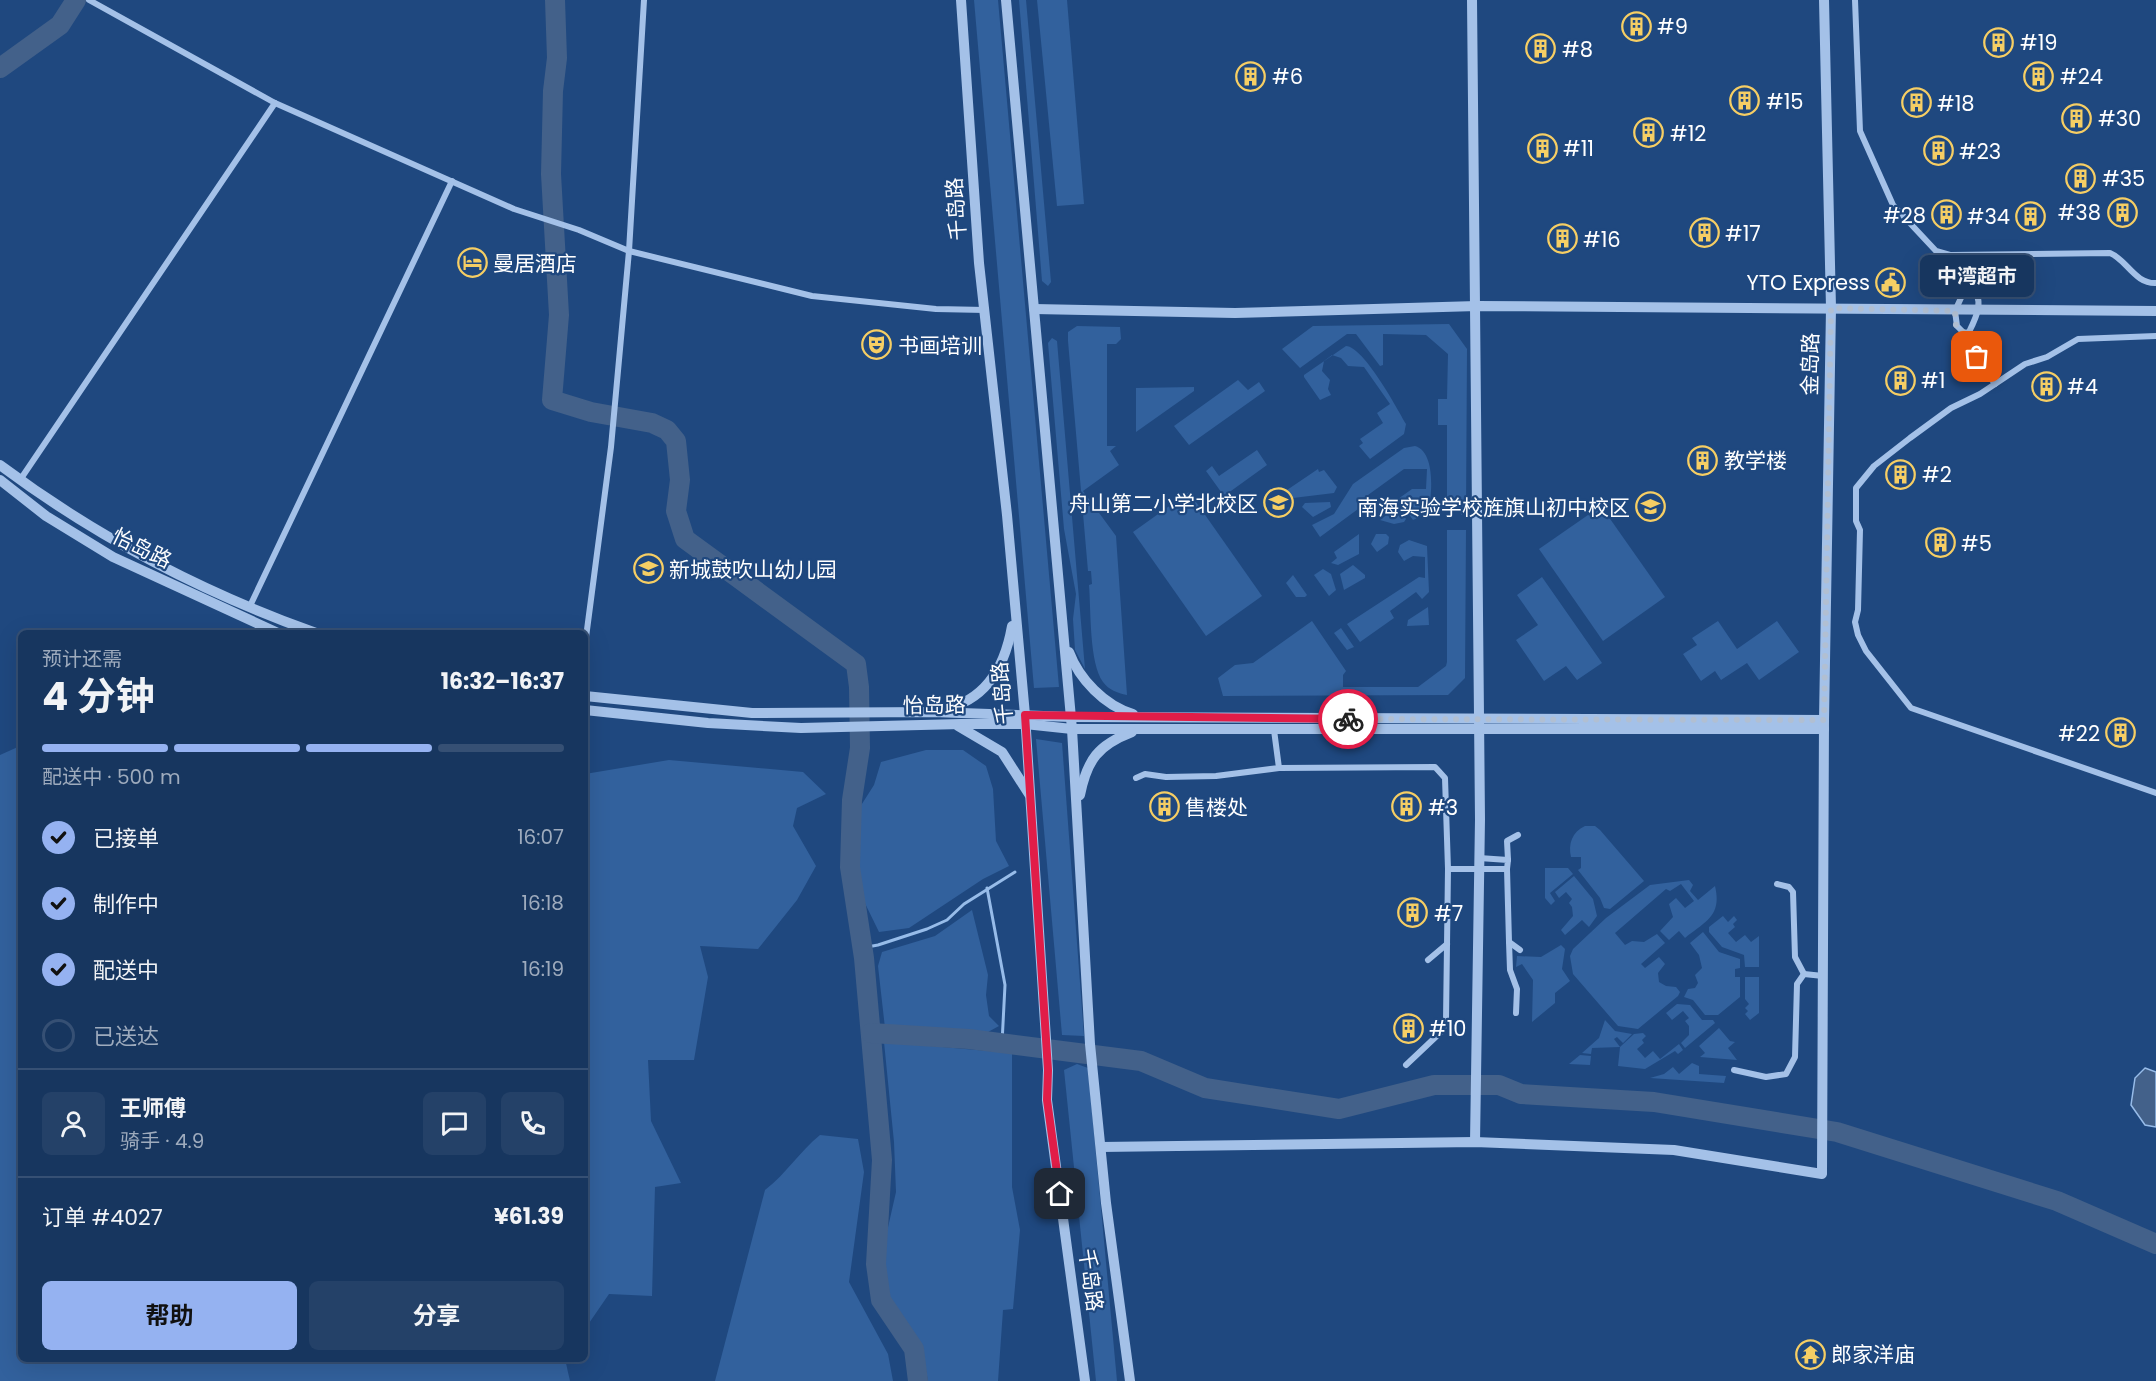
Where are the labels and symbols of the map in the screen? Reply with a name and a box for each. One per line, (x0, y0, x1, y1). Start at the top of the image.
building icon: #9 (1620, 10, 1652, 42)
place label: #9 (1657, 12, 1688, 41)
building icon: #19 (1983, 26, 2015, 58)
place label: #19 (2020, 28, 2058, 57)
building icon: #8 (1525, 33, 1557, 65)
place label: #8 (1562, 35, 1593, 64)
building icon: #6 (1235, 60, 1267, 92)
building icon: #24 (2023, 60, 2055, 92)
place label: #6 (1272, 62, 1303, 91)
place label: #24 (2060, 62, 2103, 91)
building icon: #15 (1729, 85, 1761, 117)
place label: #15 (1766, 87, 1804, 116)
building icon: #18 (1900, 87, 1932, 119)
place label: #18 (1937, 89, 1975, 118)
building icon: #30 (2061, 102, 2093, 134)
place label: #30 (2098, 104, 2141, 133)
building icon: #12 (1633, 117, 1665, 149)
place label: #12 (1670, 119, 1706, 148)
building icon: #11 (1526, 132, 1558, 164)
place label: #11 (1563, 134, 1594, 163)
building icon: #23 (1922, 135, 1954, 167)
place label: #23 (1959, 137, 2001, 166)
building icon: #35 (2065, 162, 2097, 194)
place label: #35 (2102, 164, 2145, 193)
street label: 千岛路 (939, 177, 973, 241)
building icon: #38 (2106, 196, 2138, 228)
place label: #38 (2058, 198, 2101, 227)
building icon: #28 (1931, 199, 1963, 231)
building icon: #34 (2015, 200, 2047, 232)
place label: #28 (1883, 201, 1926, 230)
place label: #34 (1967, 202, 2010, 231)
building icon: #17 (1688, 217, 1720, 249)
place label: #17 (1725, 219, 1761, 248)
building icon: #16 (1546, 223, 1578, 255)
place label: #16 (1583, 225, 1621, 254)
hotel icon: 曼居酒店 (456, 247, 488, 279)
place label: 曼居酒店 (493, 249, 577, 278)
callout: 中湾超市 (1920, 255, 2034, 297)
public building icon: YTO Express (1875, 266, 1907, 298)
place label: YTO Express (1746, 268, 1870, 297)
theatre icon: 书画培训 (861, 329, 893, 361)
place label: 书画培训 (898, 331, 982, 360)
pin (1951, 331, 2002, 382)
street label: 金岛路 (1795, 332, 1825, 396)
building icon: #1 (1884, 364, 1916, 396)
place label: #1 (1921, 366, 1945, 395)
building icon: #4 (2030, 370, 2062, 402)
place label: #4 (2067, 372, 2098, 401)
building icon: 教学楼 (1687, 444, 1719, 476)
place label: 教学楼 (1724, 446, 1787, 475)
building icon: #2 (1885, 458, 1917, 490)
place label: #2 (1922, 460, 1952, 489)
school or university icon: 舟山第二小学北校区 (1263, 487, 1295, 519)
place label: 舟山第二小学北校区 (1069, 489, 1258, 518)
school or university icon: 南海实验学校旌旗山初中校区 (1635, 491, 1667, 523)
place label: 南海实验学校旌旗山初中校区 (1357, 493, 1630, 522)
street label: 怡岛路 (107, 521, 177, 575)
building icon: #5 (1924, 527, 1956, 559)
place label: #5 (1961, 529, 1992, 558)
school or university icon: 新城鼓吹山幼儿园 (632, 553, 664, 585)
place label: 新城鼓吹山幼儿园 (669, 555, 837, 584)
street label: 千岛路 (985, 660, 1019, 726)
courier (1318, 689, 1378, 749)
street label: 怡岛路 (902, 690, 966, 720)
building icon: #22 (2105, 717, 2137, 749)
place label: #22 (2058, 719, 2100, 748)
building icon: 售楼处 (1148, 791, 1180, 823)
building icon: #3 (1391, 791, 1423, 823)
place label: 售楼处 (1185, 793, 1248, 822)
place label: #3 (1428, 793, 1458, 822)
building icon: #7 (1397, 897, 1429, 929)
place label: #7 (1434, 899, 1463, 928)
building icon: #10 (1392, 1012, 1424, 1044)
place label: #10 (1429, 1014, 1467, 1043)
pin (1034, 1168, 1085, 1219)
street label: 千岛路 (1072, 1247, 1110, 1313)
temple icon: 郎家洋庙 (1794, 1338, 1826, 1370)
place label: 郎家洋庙 (1831, 1340, 1915, 1369)

